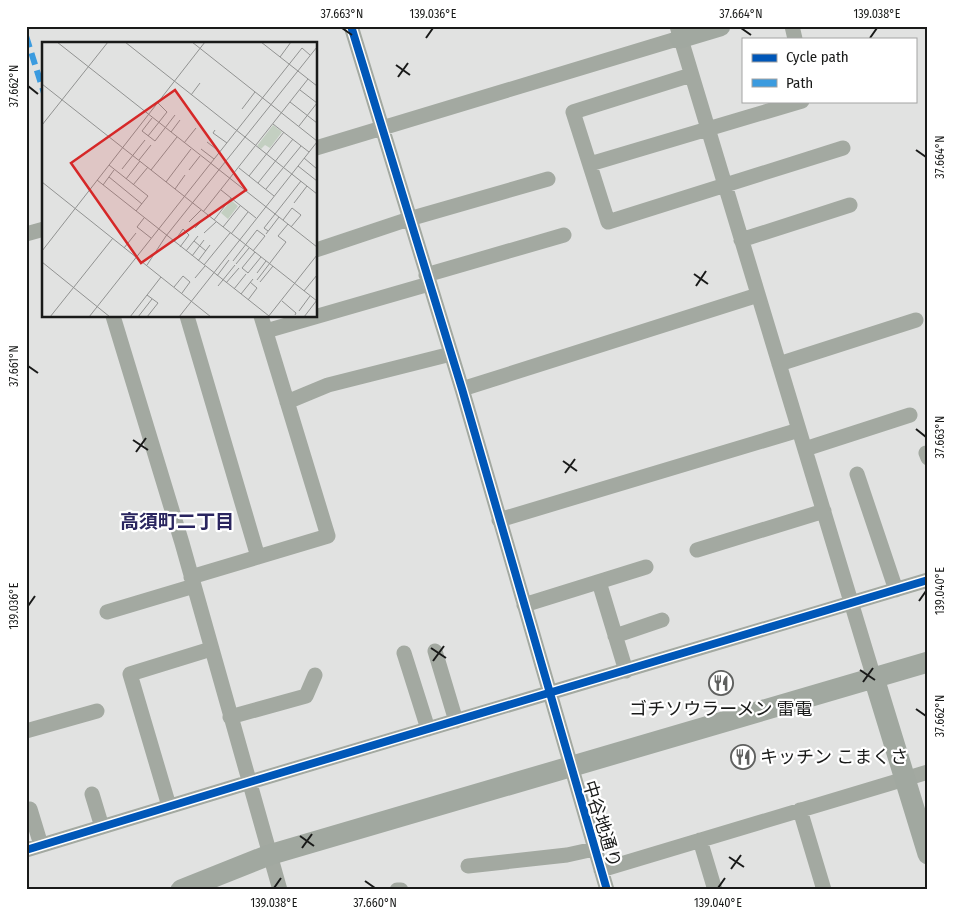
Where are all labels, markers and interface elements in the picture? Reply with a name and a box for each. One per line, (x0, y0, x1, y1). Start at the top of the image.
text: 37.663°N (321, 7, 363, 21)
text: 139.036°E (410, 7, 457, 21)
text: 37.664°N (719, 7, 763, 21)
text: 139.038°E (854, 7, 901, 21)
legend (742, 38, 916, 102)
inset map (42, 42, 318, 318)
text: Cycle path (786, 48, 849, 66)
text: 37.662°N (7, 65, 21, 107)
text: Path (786, 74, 813, 92)
text: 37.664°N (933, 135, 947, 179)
text: 37.661°N (7, 345, 21, 387)
text: 37.663°N (933, 416, 947, 458)
district label: 高須町二丁目 (120, 510, 234, 533)
text: 139.040°E (933, 567, 947, 615)
text: 139.036°E (7, 582, 21, 629)
restaurant icon: ゴチソウラーメン 雷電 (708, 670, 734, 696)
text: 37.662°N (933, 695, 947, 737)
place label: ゴチソウラーメン 雷電 (629, 698, 813, 720)
restaurant icon: キッチン こまくさ (730, 744, 756, 770)
place label: キッチン こまくさ (760, 746, 908, 768)
street label: 中谷地通り (578, 778, 626, 870)
text: 139.038°E (251, 896, 298, 910)
text: 37.660°N (353, 896, 397, 910)
text: 139.040°E (694, 896, 742, 910)

